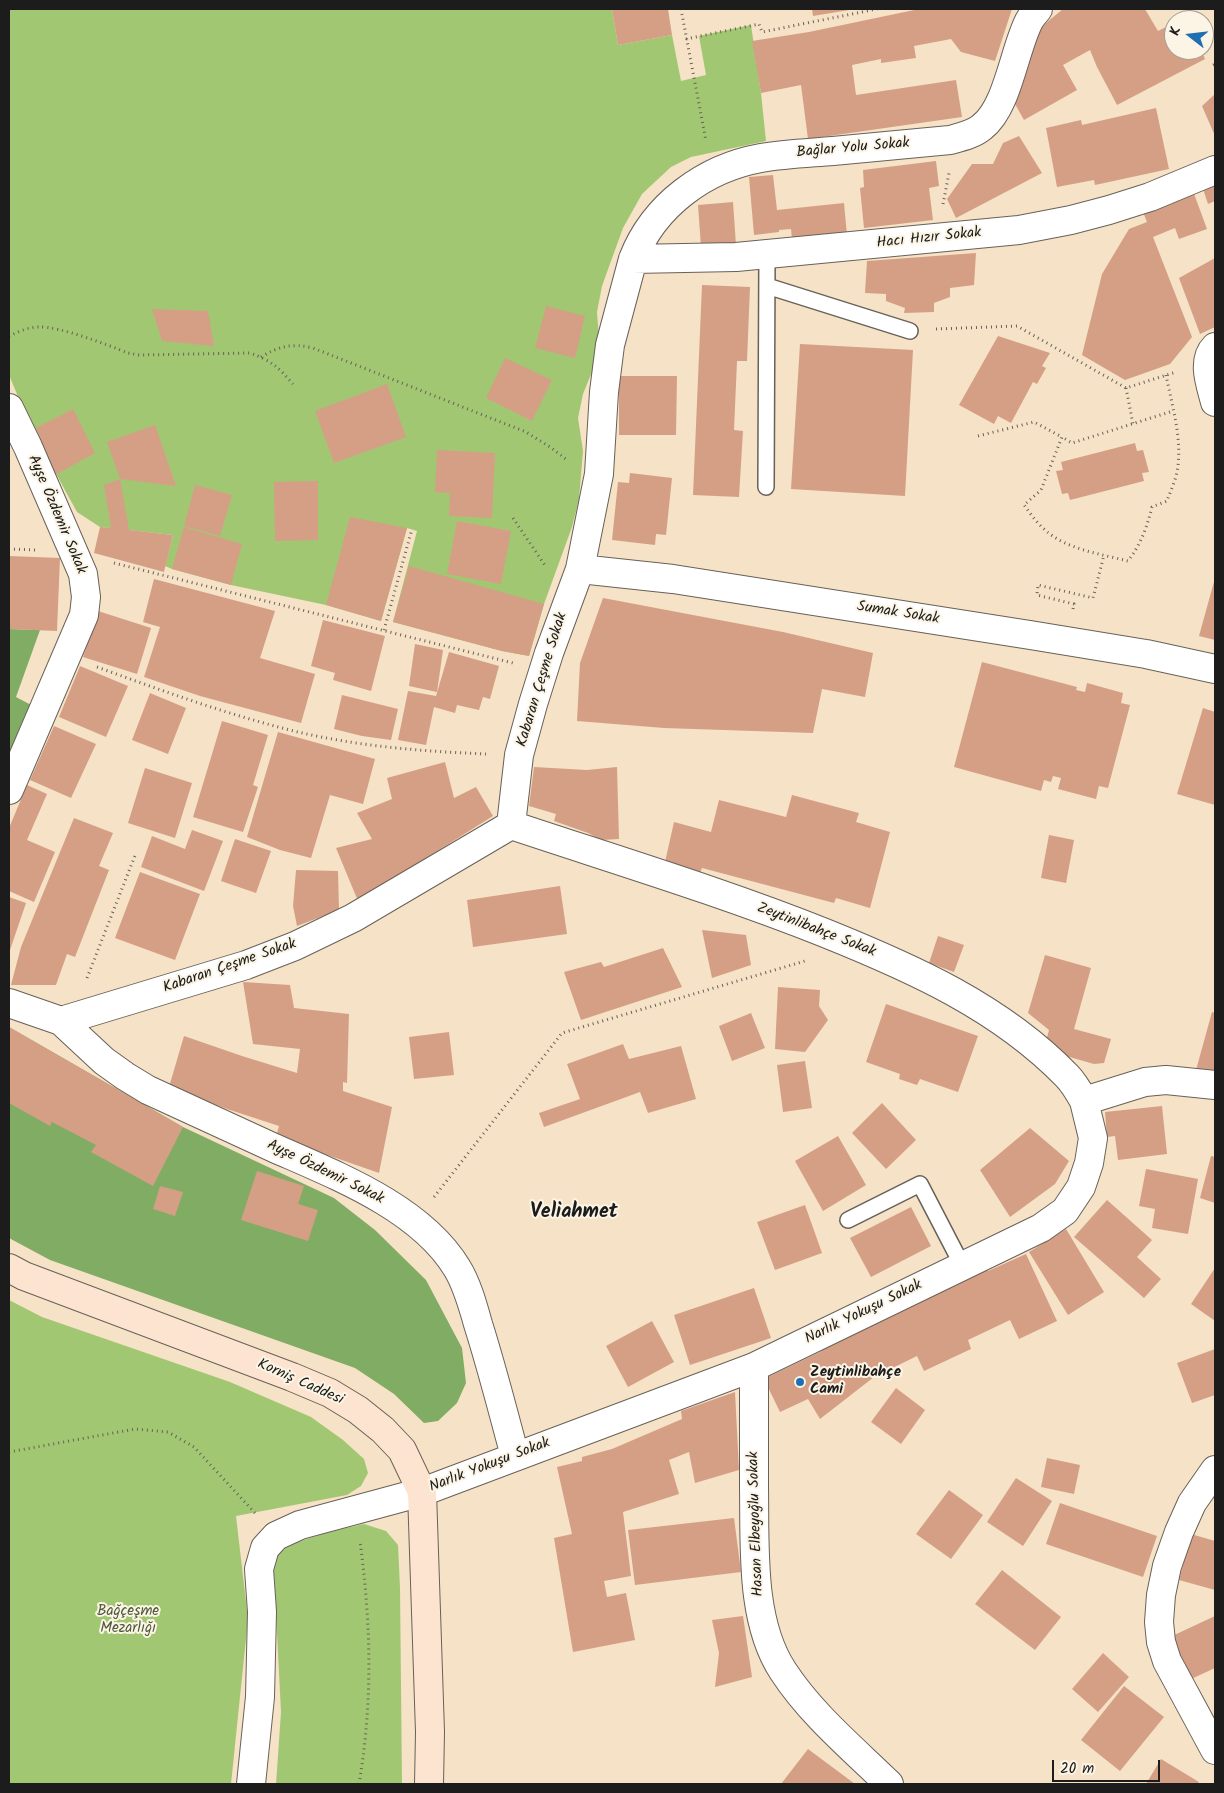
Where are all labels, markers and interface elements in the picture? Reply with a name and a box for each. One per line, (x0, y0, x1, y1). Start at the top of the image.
north arrow (1164, 10, 1214, 60)
text: K (1164, 24, 1187, 38)
street label: Bağlar Yolu Sokak (796, 135, 910, 163)
street label: Hacı Hızır Sokak (876, 225, 982, 253)
street label: Ayşe Özdemir Sokak (23, 453, 89, 577)
street label: Sumak Sokak (856, 599, 940, 629)
street label: Kabaran Çeşme Sokak (514, 611, 572, 749)
street label: Zeytinlibahçe Sokak (754, 900, 878, 962)
street label: Kabaran Çeşme Sokak (161, 936, 299, 998)
street label: Ayşe Özdemir Sokak (264, 1137, 386, 1209)
district label: Veliahmet (530, 1202, 618, 1226)
street label: Narlık Yokuşu Sokak (803, 1277, 925, 1349)
street label: Korniş Caddesi (254, 1356, 346, 1410)
place label: Zeytinlibahçe Cami (810, 1364, 901, 1399)
marker: Zeytinlibahçe Cami (794, 1376, 806, 1388)
street label: Narlık Yokuşu Sokak (427, 1435, 553, 1497)
street label: Hasan Elbeyoğlu Sokak (745, 1451, 769, 1597)
park label: Bağçeşme Mezarlığı (97, 1603, 159, 1638)
scale bar (1054, 1750, 1162, 1782)
text: 20 m (1060, 1757, 1094, 1781)

